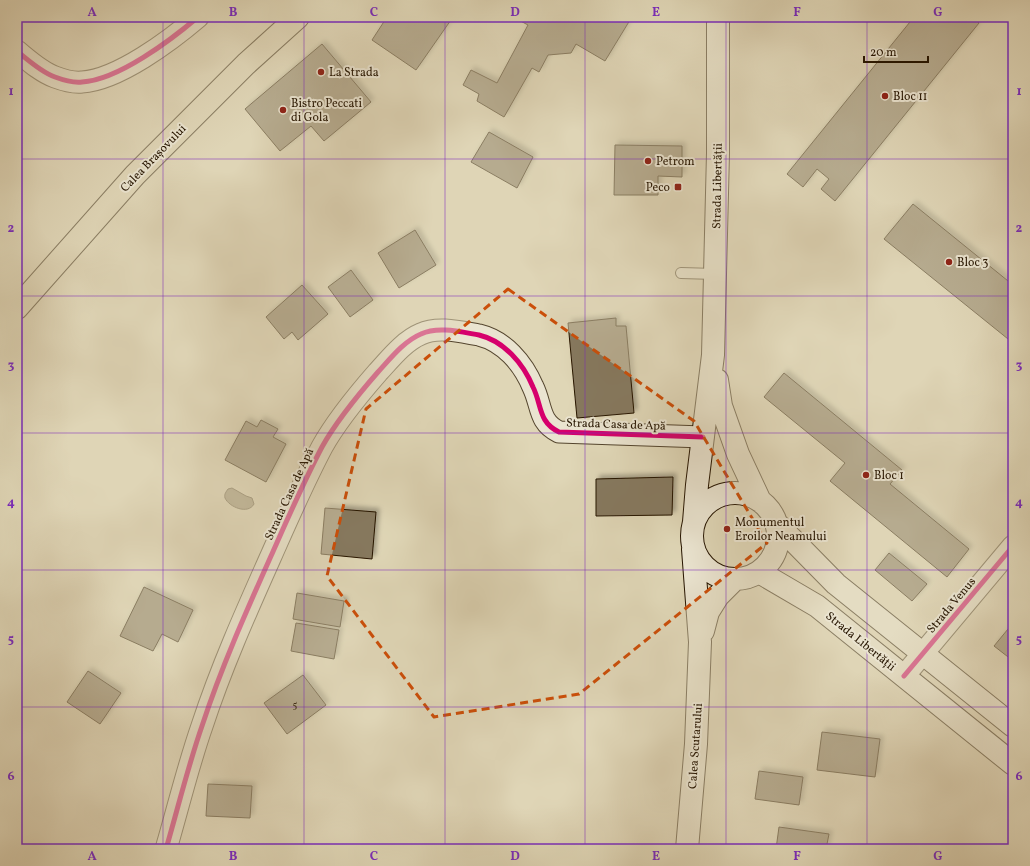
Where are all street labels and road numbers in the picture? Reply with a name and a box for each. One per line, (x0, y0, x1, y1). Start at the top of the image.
street label: Calea Brașovului (117, 121, 190, 196)
street label: Strada Libertății (709, 142, 727, 229)
street label: Strada Casa de Apă (566, 415, 666, 435)
street label: Strada Casa de Apă (262, 446, 318, 543)
street label: Strada Venus (924, 574, 980, 637)
street label: Strada Libertății (822, 608, 899, 675)
street label: Calea Scutarului (685, 702, 707, 790)

